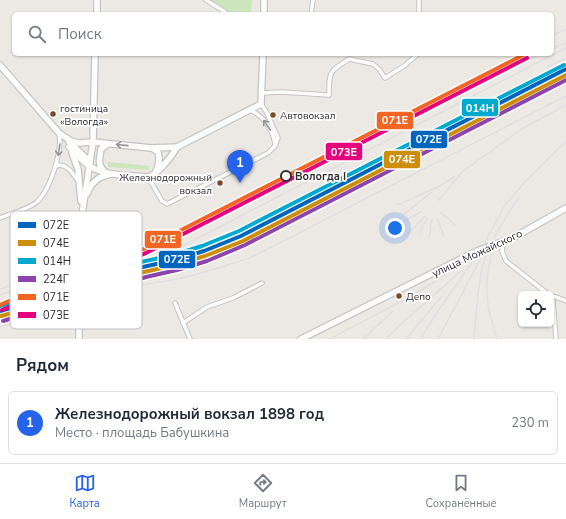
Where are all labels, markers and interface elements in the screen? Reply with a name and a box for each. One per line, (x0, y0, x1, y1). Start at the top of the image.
search box (12, 12, 554, 56)
icon: search (26, 23, 48, 45)
text: Поиск (58, 24, 102, 44)
line badge: 014Н (461, 98, 499, 117)
text: 014Н (466, 101, 494, 116)
place label: гостиница «Вологда» (60, 102, 108, 129)
marker: гостиница «Вологда» (48, 109, 58, 119)
place label: Автовокзал (280, 109, 335, 123)
marker: Автовокзал (268, 110, 278, 120)
line badge: 071Е (376, 111, 414, 130)
text: 071Е (382, 113, 408, 128)
one-way arrow (262, 119, 270, 131)
line badge: 072Е (410, 130, 448, 149)
text: 072Е (416, 132, 442, 147)
one-way arrow (116, 141, 129, 149)
line badge: 073Е (325, 142, 363, 161)
one-way arrow (55, 143, 63, 156)
text: 073Е (331, 145, 357, 160)
pin: 1 (227, 150, 253, 183)
line badge: 074Е (383, 150, 421, 169)
text: 074Е (389, 152, 415, 167)
place label: Вологда I (295, 169, 346, 184)
marker: Вологда I (280, 170, 292, 182)
place label: Железнодорожный вокзал (119, 171, 212, 198)
marker: Железнодорожный вокзал (215, 178, 225, 188)
legend (10, 211, 142, 329)
text: 072Е (43, 218, 69, 233)
your location (385, 218, 405, 238)
street label: улица Можайского (429, 226, 525, 281)
line badge: 071Е (144, 230, 182, 249)
text: 071Е (150, 232, 176, 247)
text: 074Е (43, 236, 69, 251)
line badge: 072Е (158, 250, 196, 269)
text: 072Е (164, 252, 190, 267)
text: 014Н (43, 254, 71, 269)
text: 224Г (43, 272, 69, 287)
text: 071Е (43, 290, 69, 305)
place label: Депо (406, 290, 431, 304)
marker: Депо (394, 291, 404, 301)
map controls (518, 291, 554, 327)
button: locate (518, 291, 554, 327)
text: 073Е (43, 308, 69, 323)
text: Рядом (16, 354, 69, 377)
text: Железнодорожный вокзал 1898 год (55, 404, 324, 424)
text: 1 (26, 414, 34, 432)
text: 230 m (511, 414, 549, 432)
text: Место · площадь Бабушкина (55, 424, 229, 442)
tab: Карта (69, 472, 100, 511)
tab: Маршрут (239, 472, 287, 511)
tab: Сохранённые (425, 472, 497, 511)

